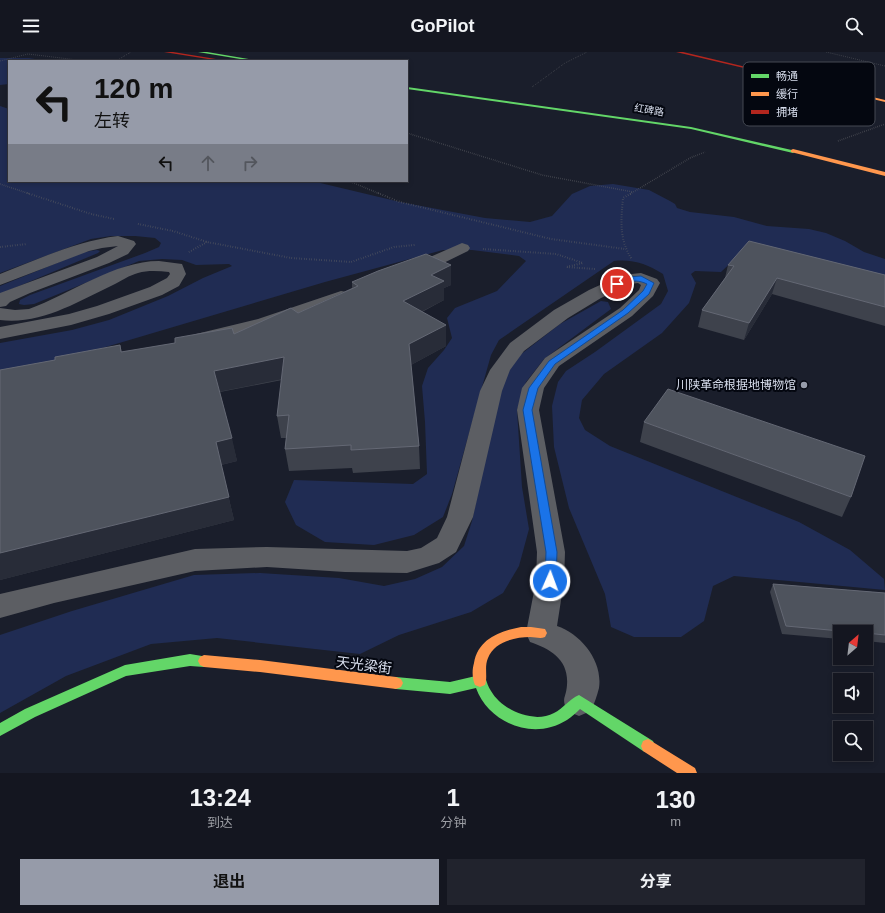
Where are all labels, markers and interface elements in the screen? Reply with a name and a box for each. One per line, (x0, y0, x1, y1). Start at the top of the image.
icon: menu (20, 15, 42, 37)
icon: search (843, 15, 865, 37)
text: GoPilot (411, 16, 475, 36)
legend (743, 62, 875, 126)
text: 畅通 (776, 70, 798, 82)
text: 120 m (94, 73, 173, 104)
icon: left (28, 76, 80, 128)
text: 缓行 (776, 88, 798, 100)
street label: 红碑路 (633, 102, 665, 118)
text: 拥堵 (776, 106, 798, 118)
text: 左转 (94, 111, 130, 131)
icon: left (155, 152, 177, 174)
icon: ahead (197, 152, 219, 174)
icon: right (239, 152, 261, 174)
pin (600, 267, 634, 301)
icon: arrive (606, 273, 628, 295)
place label: 川陕革命根据地博物馆 (676, 378, 796, 392)
marker: 川陕革命根据地博物馆 (799, 380, 809, 390)
position arrow (529, 560, 571, 602)
north arrow (833, 625, 873, 665)
map controls (833, 625, 873, 761)
street label: 天光梁街 (335, 654, 393, 676)
button: sound (833, 673, 873, 713)
button: search (833, 721, 873, 761)
text: 13:24 (189, 784, 251, 811)
text: 1 (446, 784, 460, 811)
text: 130 (656, 786, 696, 813)
text: m (670, 814, 681, 829)
text: 到达 (207, 815, 233, 830)
text: 分钟 (440, 815, 466, 830)
button: 退出 (20, 859, 439, 905)
button: 分享 (447, 859, 865, 905)

